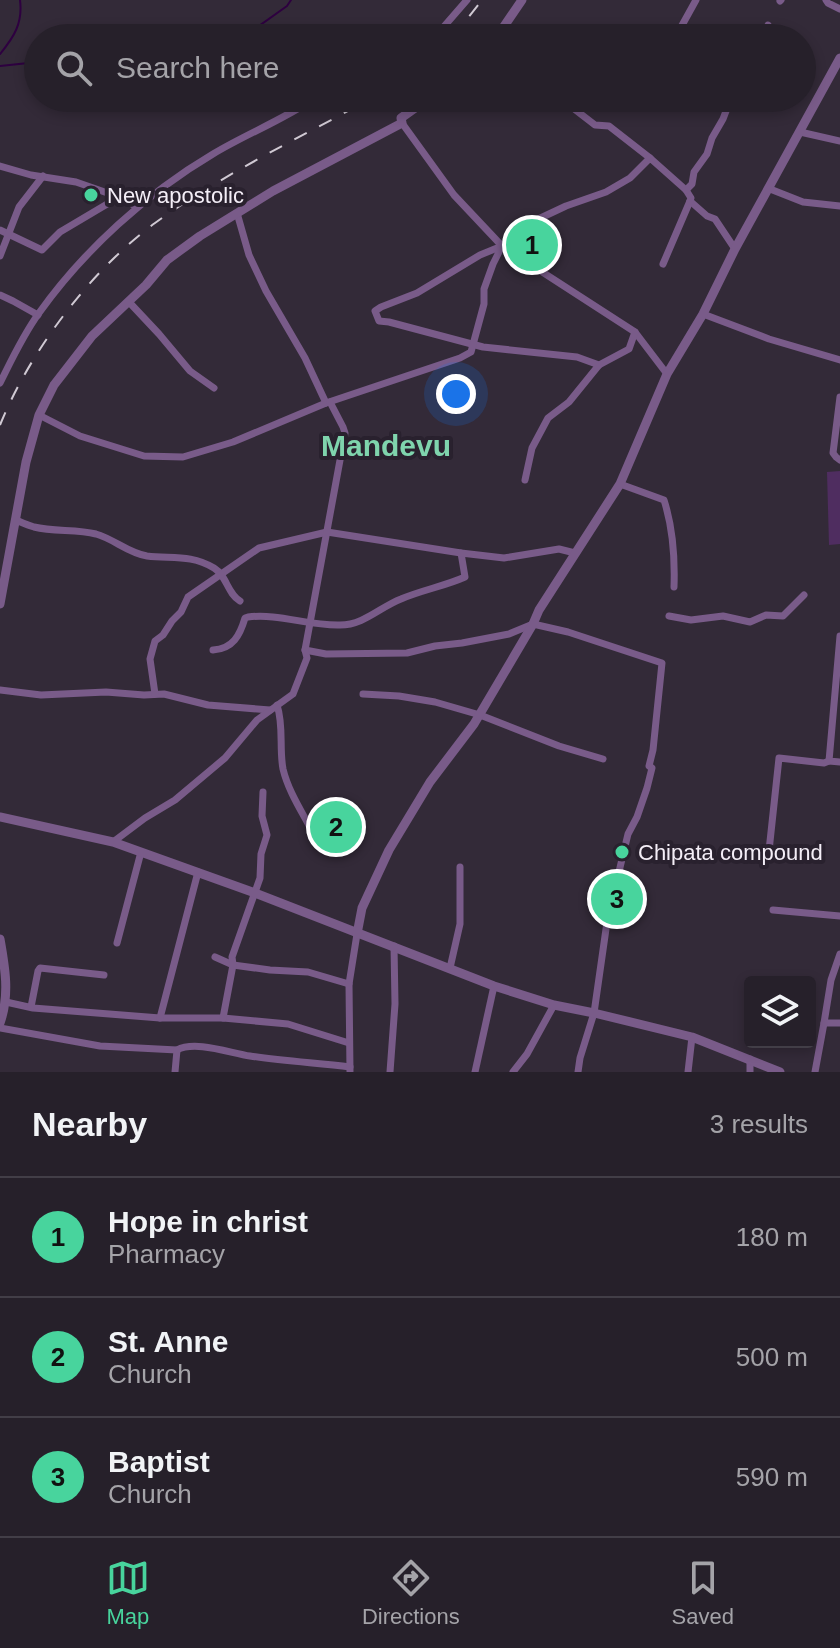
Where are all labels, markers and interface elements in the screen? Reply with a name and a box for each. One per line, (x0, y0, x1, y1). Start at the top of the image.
search box (24, 24, 816, 112)
icon: search (52, 46, 96, 90)
text: Search here (116, 51, 279, 84)
place label: New apostolic (107, 183, 244, 208)
marker: New apostolic (82, 186, 100, 204)
pin: 1 (506, 215, 558, 275)
your location (436, 374, 476, 414)
district label: Mandevu (321, 429, 451, 462)
pin: 2 (310, 797, 362, 857)
place label: Chipata compound (638, 840, 823, 865)
marker: Chipata compound (613, 843, 631, 861)
pin: 3 (591, 869, 643, 929)
map controls (744, 976, 816, 1048)
button: layers (744, 976, 816, 1048)
text: Nearby (32, 1105, 147, 1143)
text: 3 results (710, 1109, 808, 1139)
text: Hope in christ (108, 1205, 308, 1238)
text: 1 (51, 1222, 65, 1252)
text: 180 m (736, 1222, 808, 1252)
text: Pharmacy (108, 1239, 225, 1269)
text: St. Anne (108, 1325, 229, 1358)
text: 2 (51, 1342, 65, 1372)
text: 500 m (736, 1342, 808, 1372)
text: Church (108, 1359, 192, 1389)
text: Baptist (108, 1445, 210, 1478)
text: 3 (51, 1462, 65, 1492)
text: 590 m (736, 1462, 808, 1492)
text: Church (108, 1479, 192, 1509)
tab: Map (106, 1556, 150, 1630)
tab: Directions (362, 1556, 460, 1630)
tab: Saved (672, 1556, 734, 1630)

